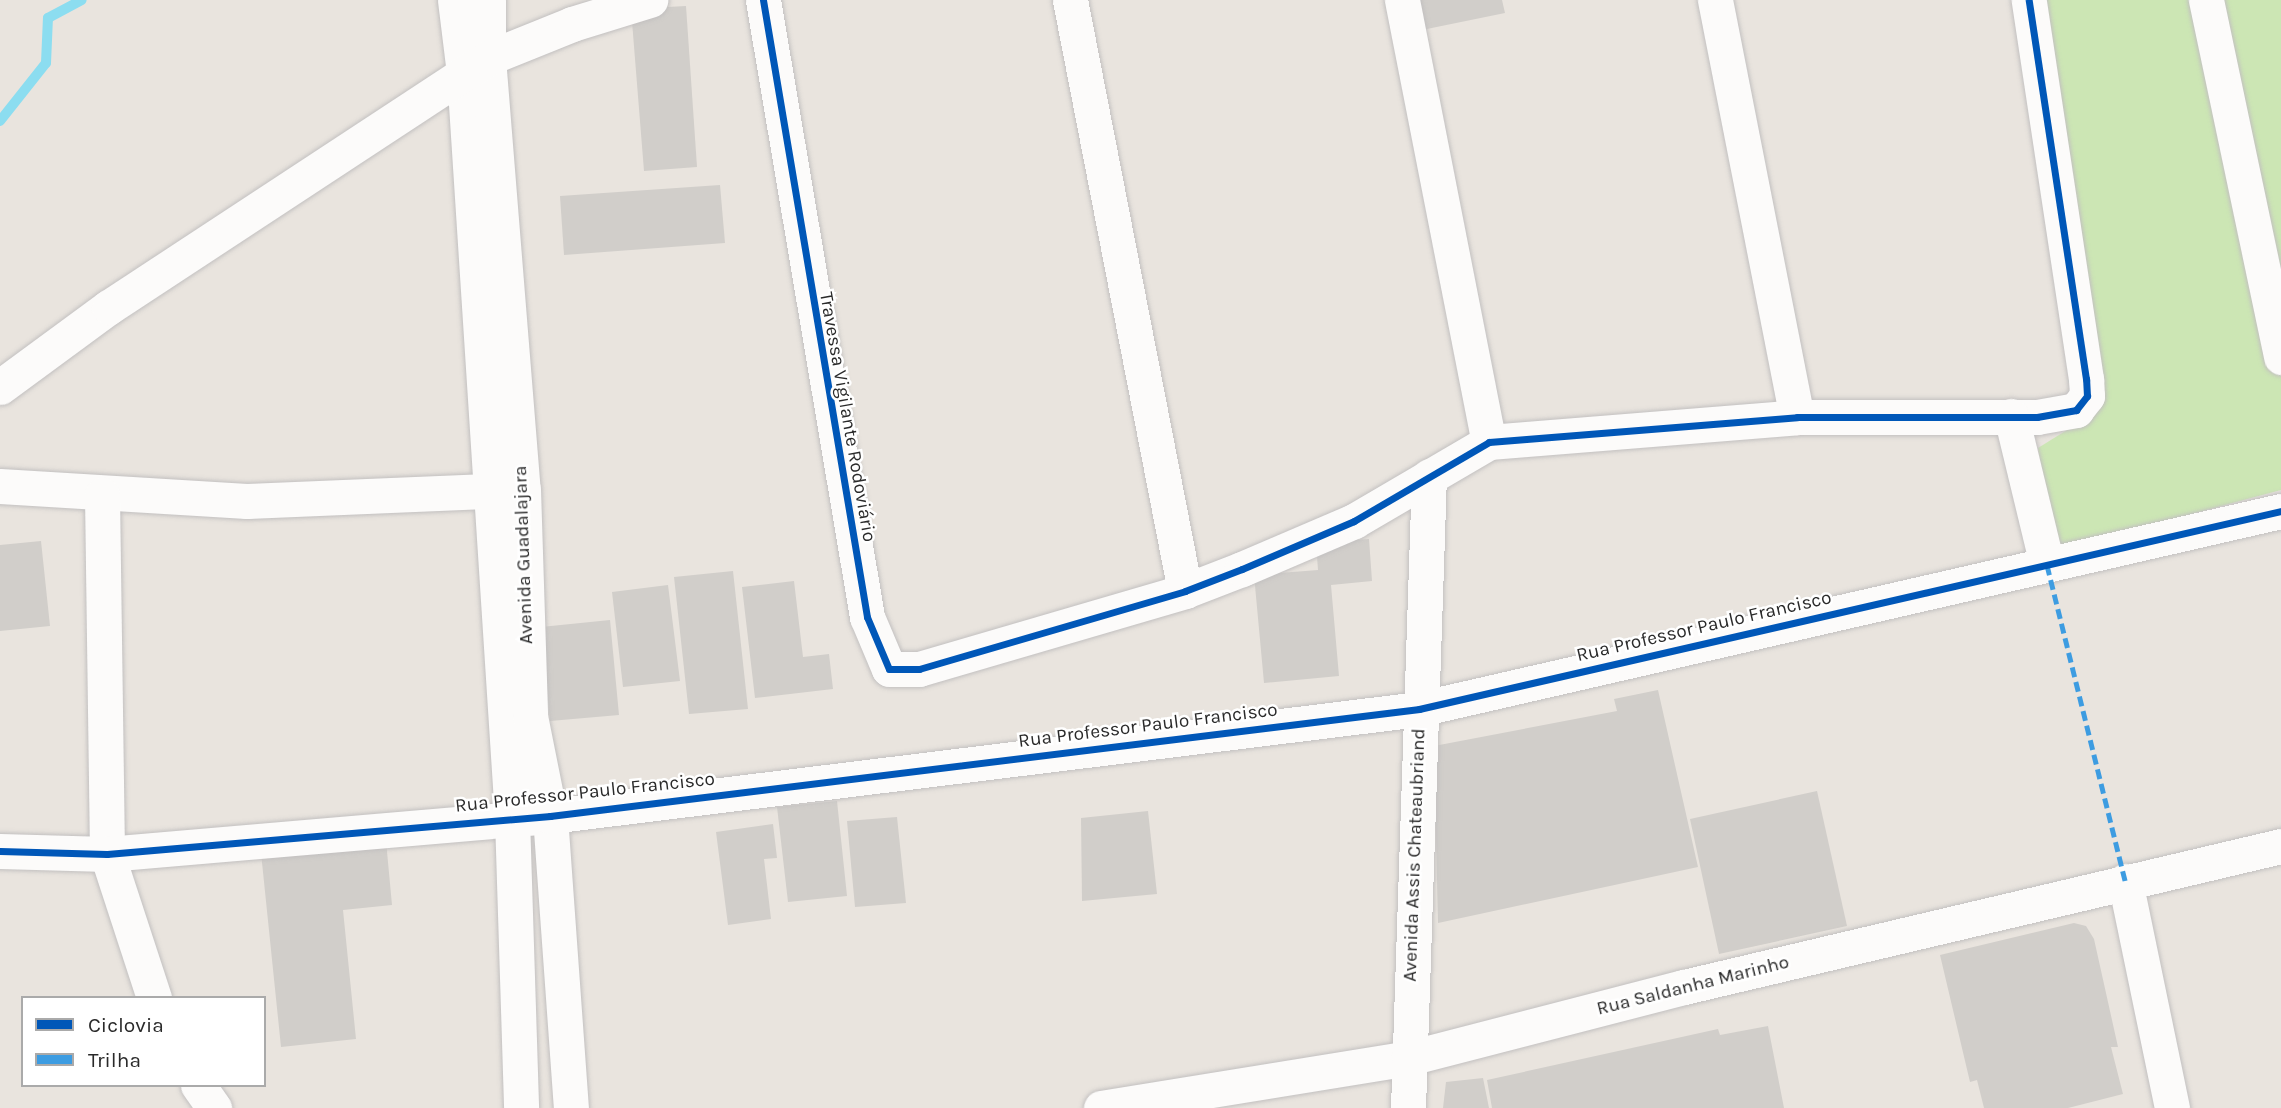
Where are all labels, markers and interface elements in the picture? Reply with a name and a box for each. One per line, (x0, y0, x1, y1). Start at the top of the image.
street label: Travessa Vigilante Rodoviário (814, 290, 880, 544)
street label: Avenida Guadalajara (509, 465, 539, 645)
street label: Rua Professor Paulo Francisco (1574, 587, 1834, 667)
street label: Rua Professor Paulo Francisco (1017, 699, 1279, 753)
street label: Avenida Assis Chateaubriand (1399, 728, 1431, 982)
street label: Rua Professor Paulo Francisco (454, 768, 716, 818)
street label: Rua Saldanha Marinho (1594, 951, 1792, 1021)
legend (21, 996, 266, 1087)
text: Ciclovia (88, 1013, 164, 1037)
text: Trilha (88, 1048, 141, 1072)

